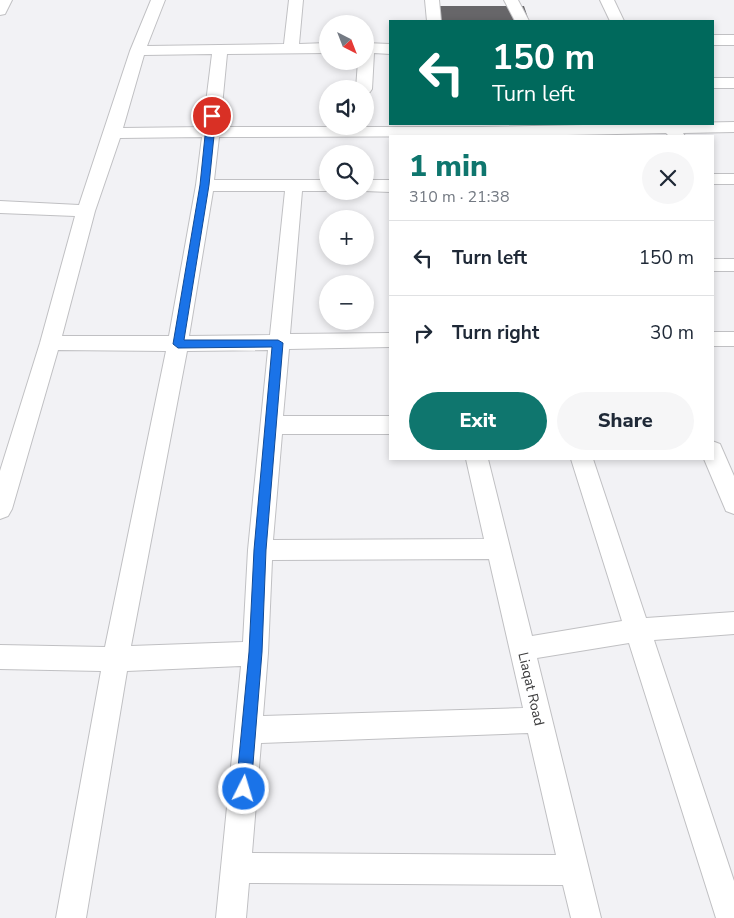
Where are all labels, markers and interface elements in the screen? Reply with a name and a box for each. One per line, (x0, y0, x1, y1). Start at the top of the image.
north arrow (319, 15, 374, 70)
map controls (319, 15, 374, 330)
text: 150 m (492, 34, 595, 81)
icon: left (409, 40, 474, 105)
text: Turn left (492, 79, 575, 109)
button: sound (319, 80, 374, 135)
pin (191, 95, 233, 137)
icon: arrive (198, 102, 226, 130)
button: search (319, 145, 374, 200)
text: 1 min (409, 146, 488, 187)
button: close (642, 152, 694, 204)
text: 310 m · 21:38 (409, 186, 510, 208)
button: + (319, 210, 374, 265)
icon: left (409, 244, 437, 272)
text: Turn left (452, 245, 527, 271)
text: 150 m (639, 245, 694, 271)
button: − (319, 275, 374, 330)
icon: right (409, 319, 437, 347)
text: Turn right (452, 320, 539, 346)
text: 30 m (650, 320, 694, 346)
button: Exit (409, 392, 547, 450)
button: Share (557, 392, 694, 450)
street label: Liaqat Road (513, 650, 549, 728)
position arrow (217, 762, 269, 814)

